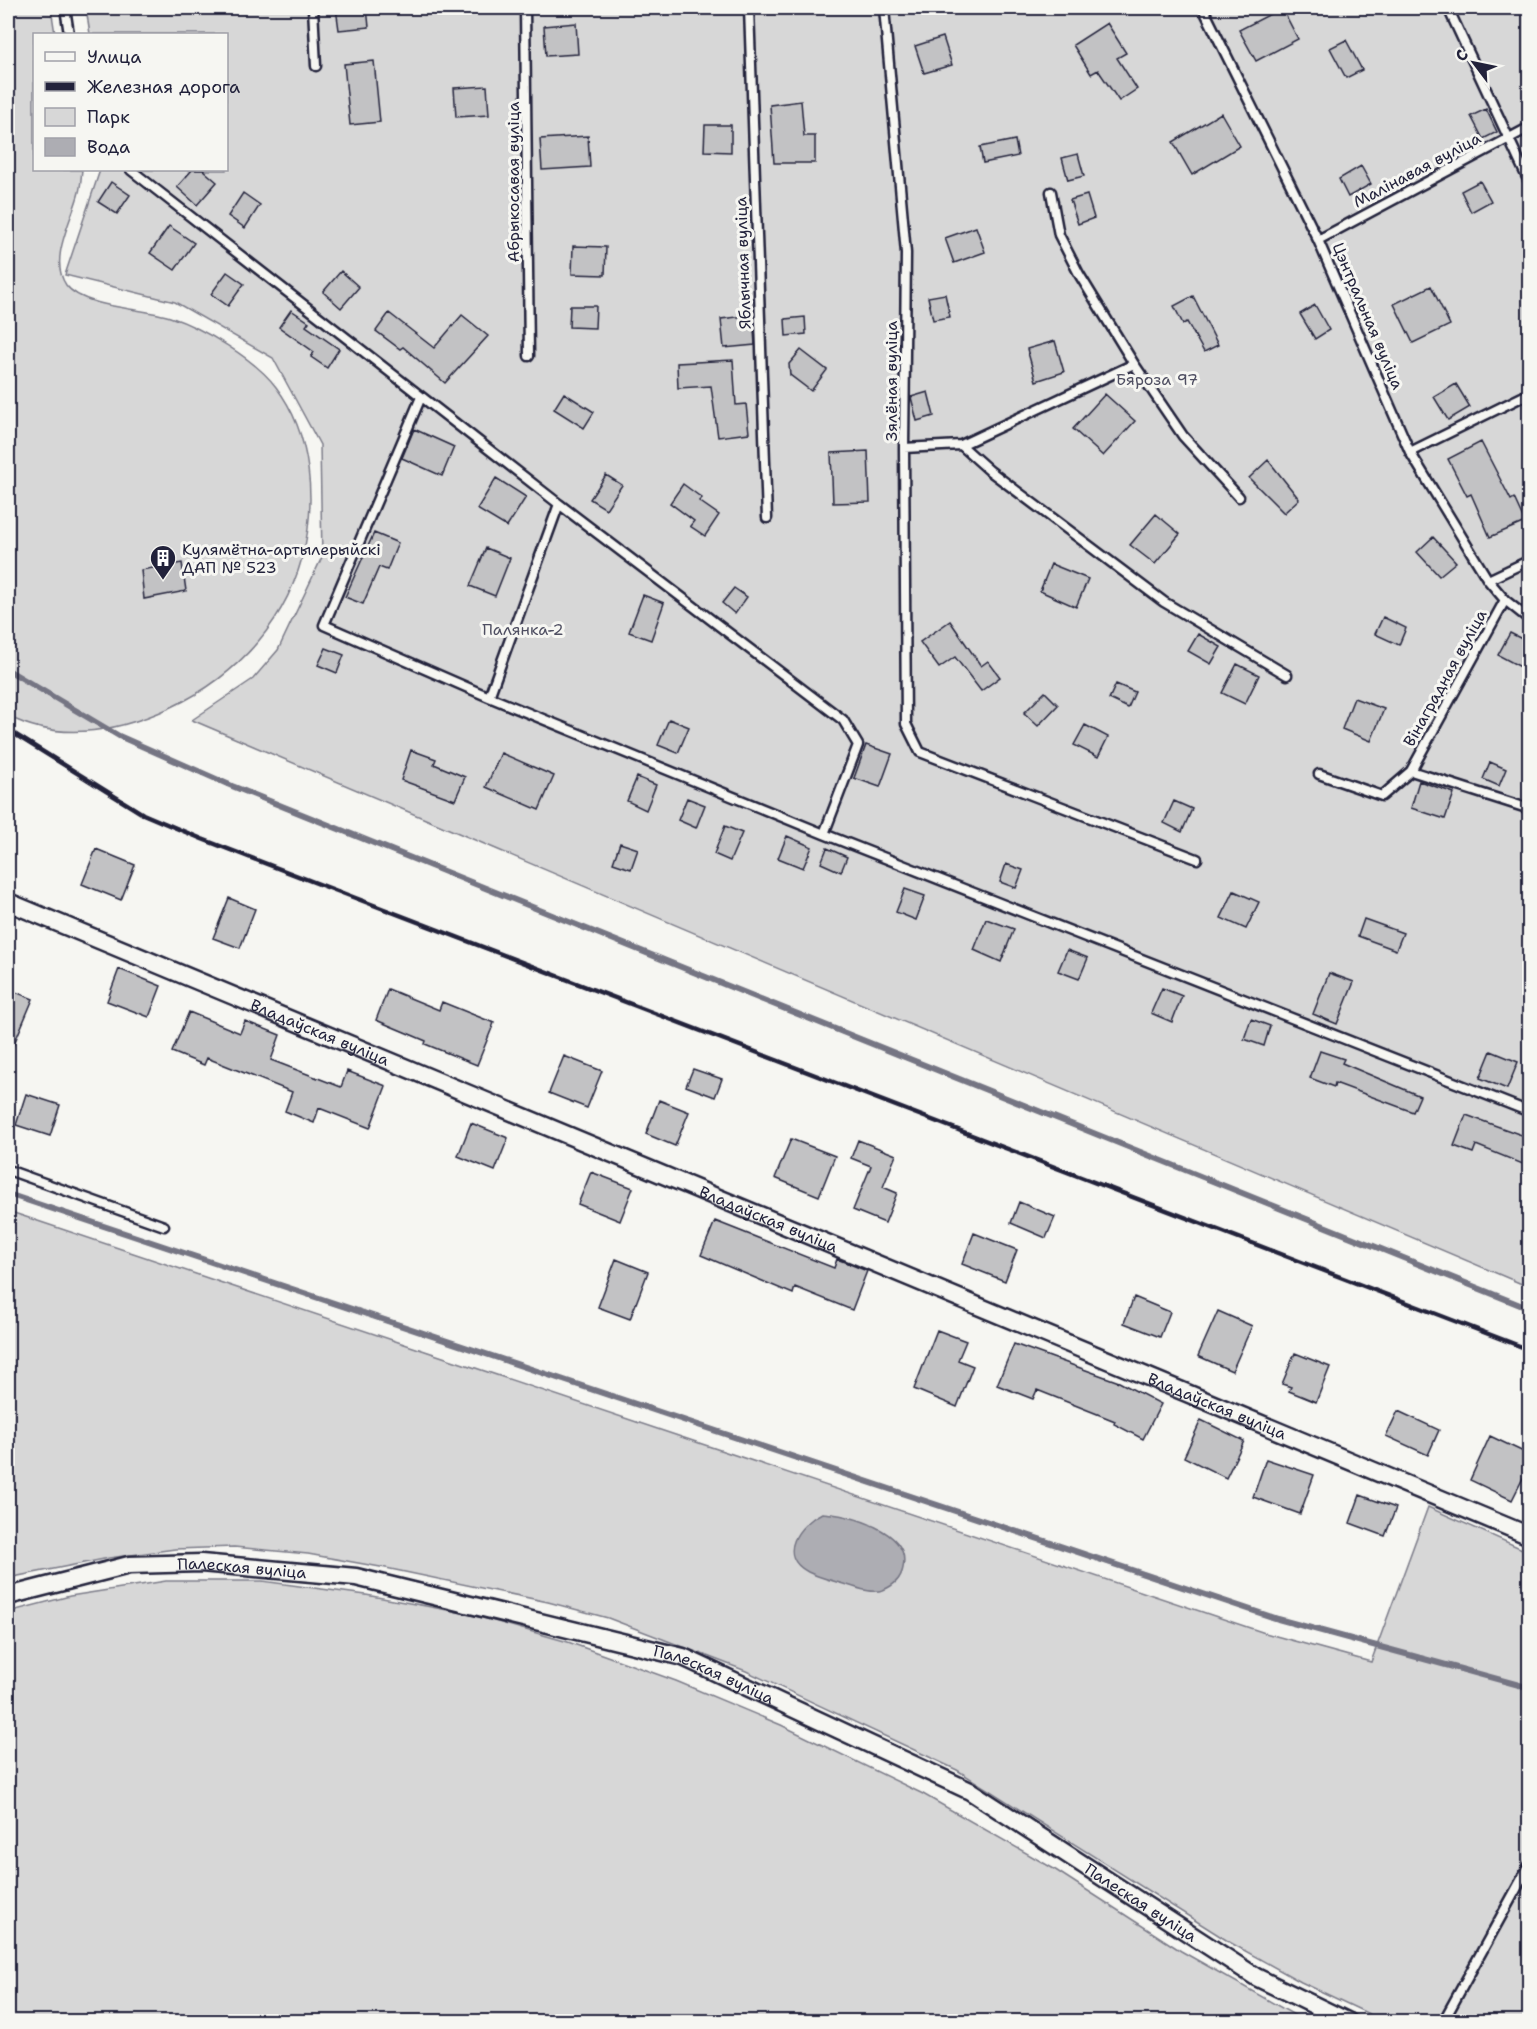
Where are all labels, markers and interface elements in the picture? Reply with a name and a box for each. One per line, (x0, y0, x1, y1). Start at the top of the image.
legend (33, 33, 228, 171)
north arrow (1444, 33, 1504, 93)
text: Улица (87, 45, 141, 69)
text: С (1450, 45, 1473, 65)
text: Железная дорога (87, 75, 240, 99)
street label: Абрыкосавая вуліца (503, 101, 524, 263)
text: Парк (87, 105, 130, 129)
street label: Малінавая вуліца (1350, 127, 1484, 212)
text: Вода (87, 135, 130, 159)
street label: Яблычная вуліца (730, 196, 756, 330)
street label: Цэнтральная вуліца (1328, 239, 1408, 393)
street label: Зялёная вуліца (881, 321, 902, 441)
park label: Бяроза 97 (1116, 369, 1198, 390)
place label: Кулямётна-артылерыйскі ДАП № 523 (182, 539, 381, 578)
building icon: Кулямётна-артылерыйскі ДАП № 523 (148, 543, 178, 581)
street label: Вінаградная вуліца (1399, 606, 1491, 750)
park label: Палянка-2 (482, 619, 564, 640)
street label: Владаўская вуліца (248, 994, 392, 1070)
street label: Владаўская вуліца (696, 1181, 841, 1257)
street label: Владаўская вуліца (1145, 1368, 1290, 1444)
street label: Палеская вуліца (177, 1552, 307, 1583)
street label: Палеская вуліца (651, 1640, 778, 1709)
street label: Палеская вуліца (1081, 1858, 1201, 1946)

